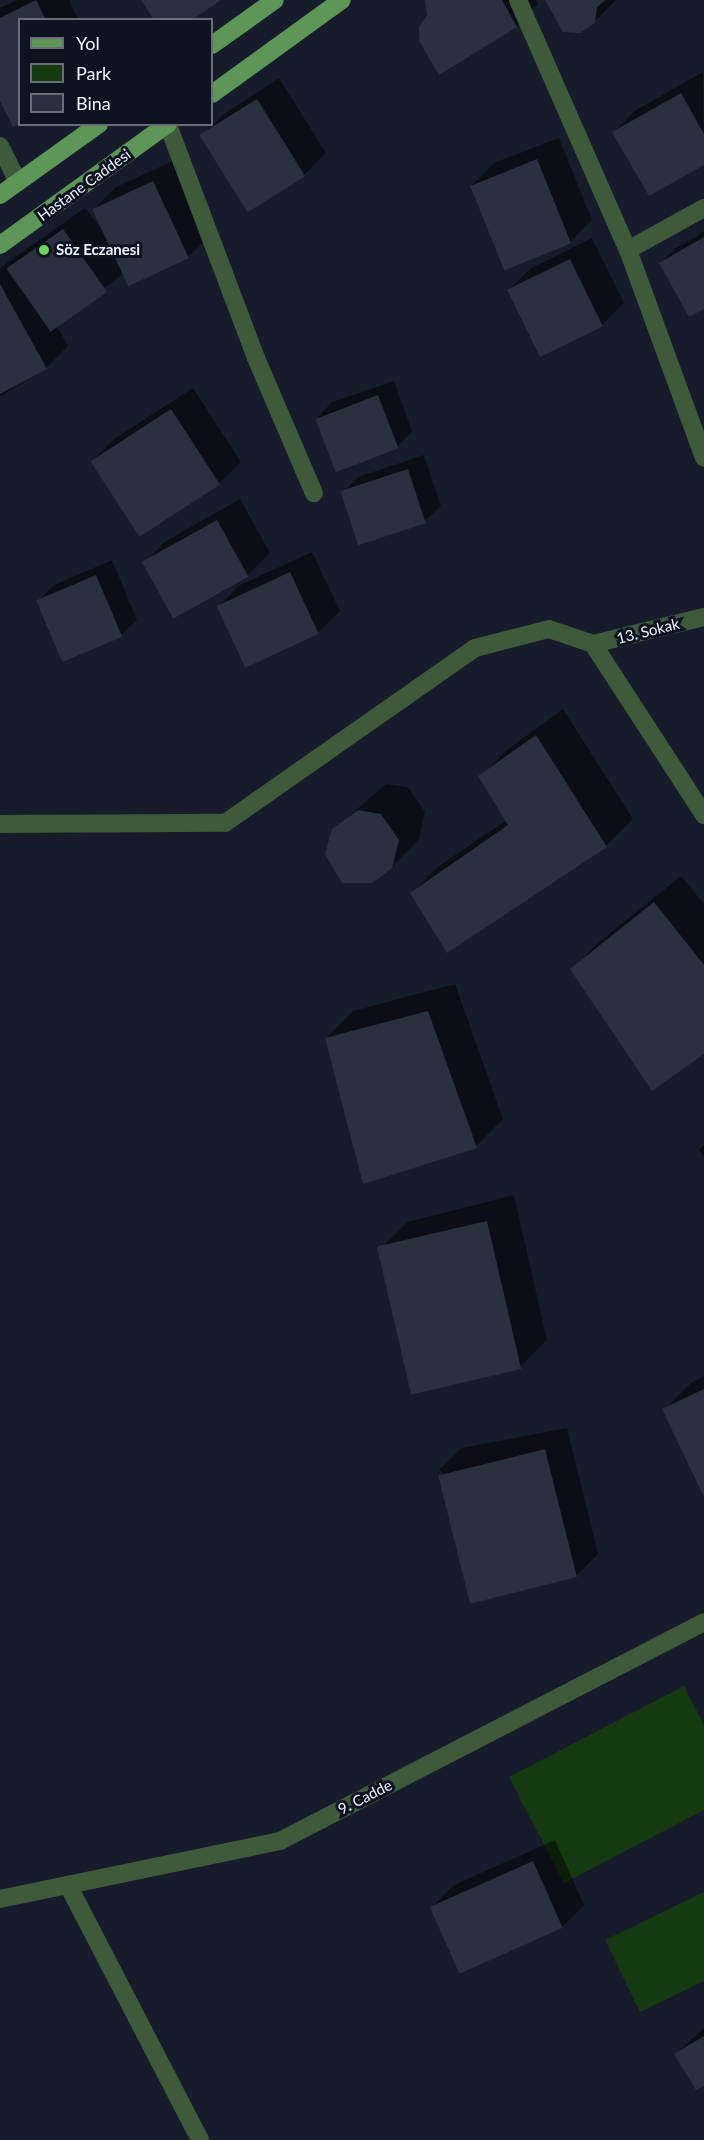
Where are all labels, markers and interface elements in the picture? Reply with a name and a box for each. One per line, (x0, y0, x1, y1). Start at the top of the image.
legend (18, 18, 213, 126)
text: Yol (76, 32, 100, 54)
text: Park (76, 62, 111, 84)
text: Bina (76, 92, 111, 114)
street label: Hastane Caddesi (34, 145, 134, 225)
place label: Söz Eczanesi (56, 241, 140, 259)
marker: Söz Eczanesi (37, 243, 51, 257)
street label: 13. Sokak (615, 615, 681, 647)
street label: 9. Cadde (335, 1776, 395, 1818)

